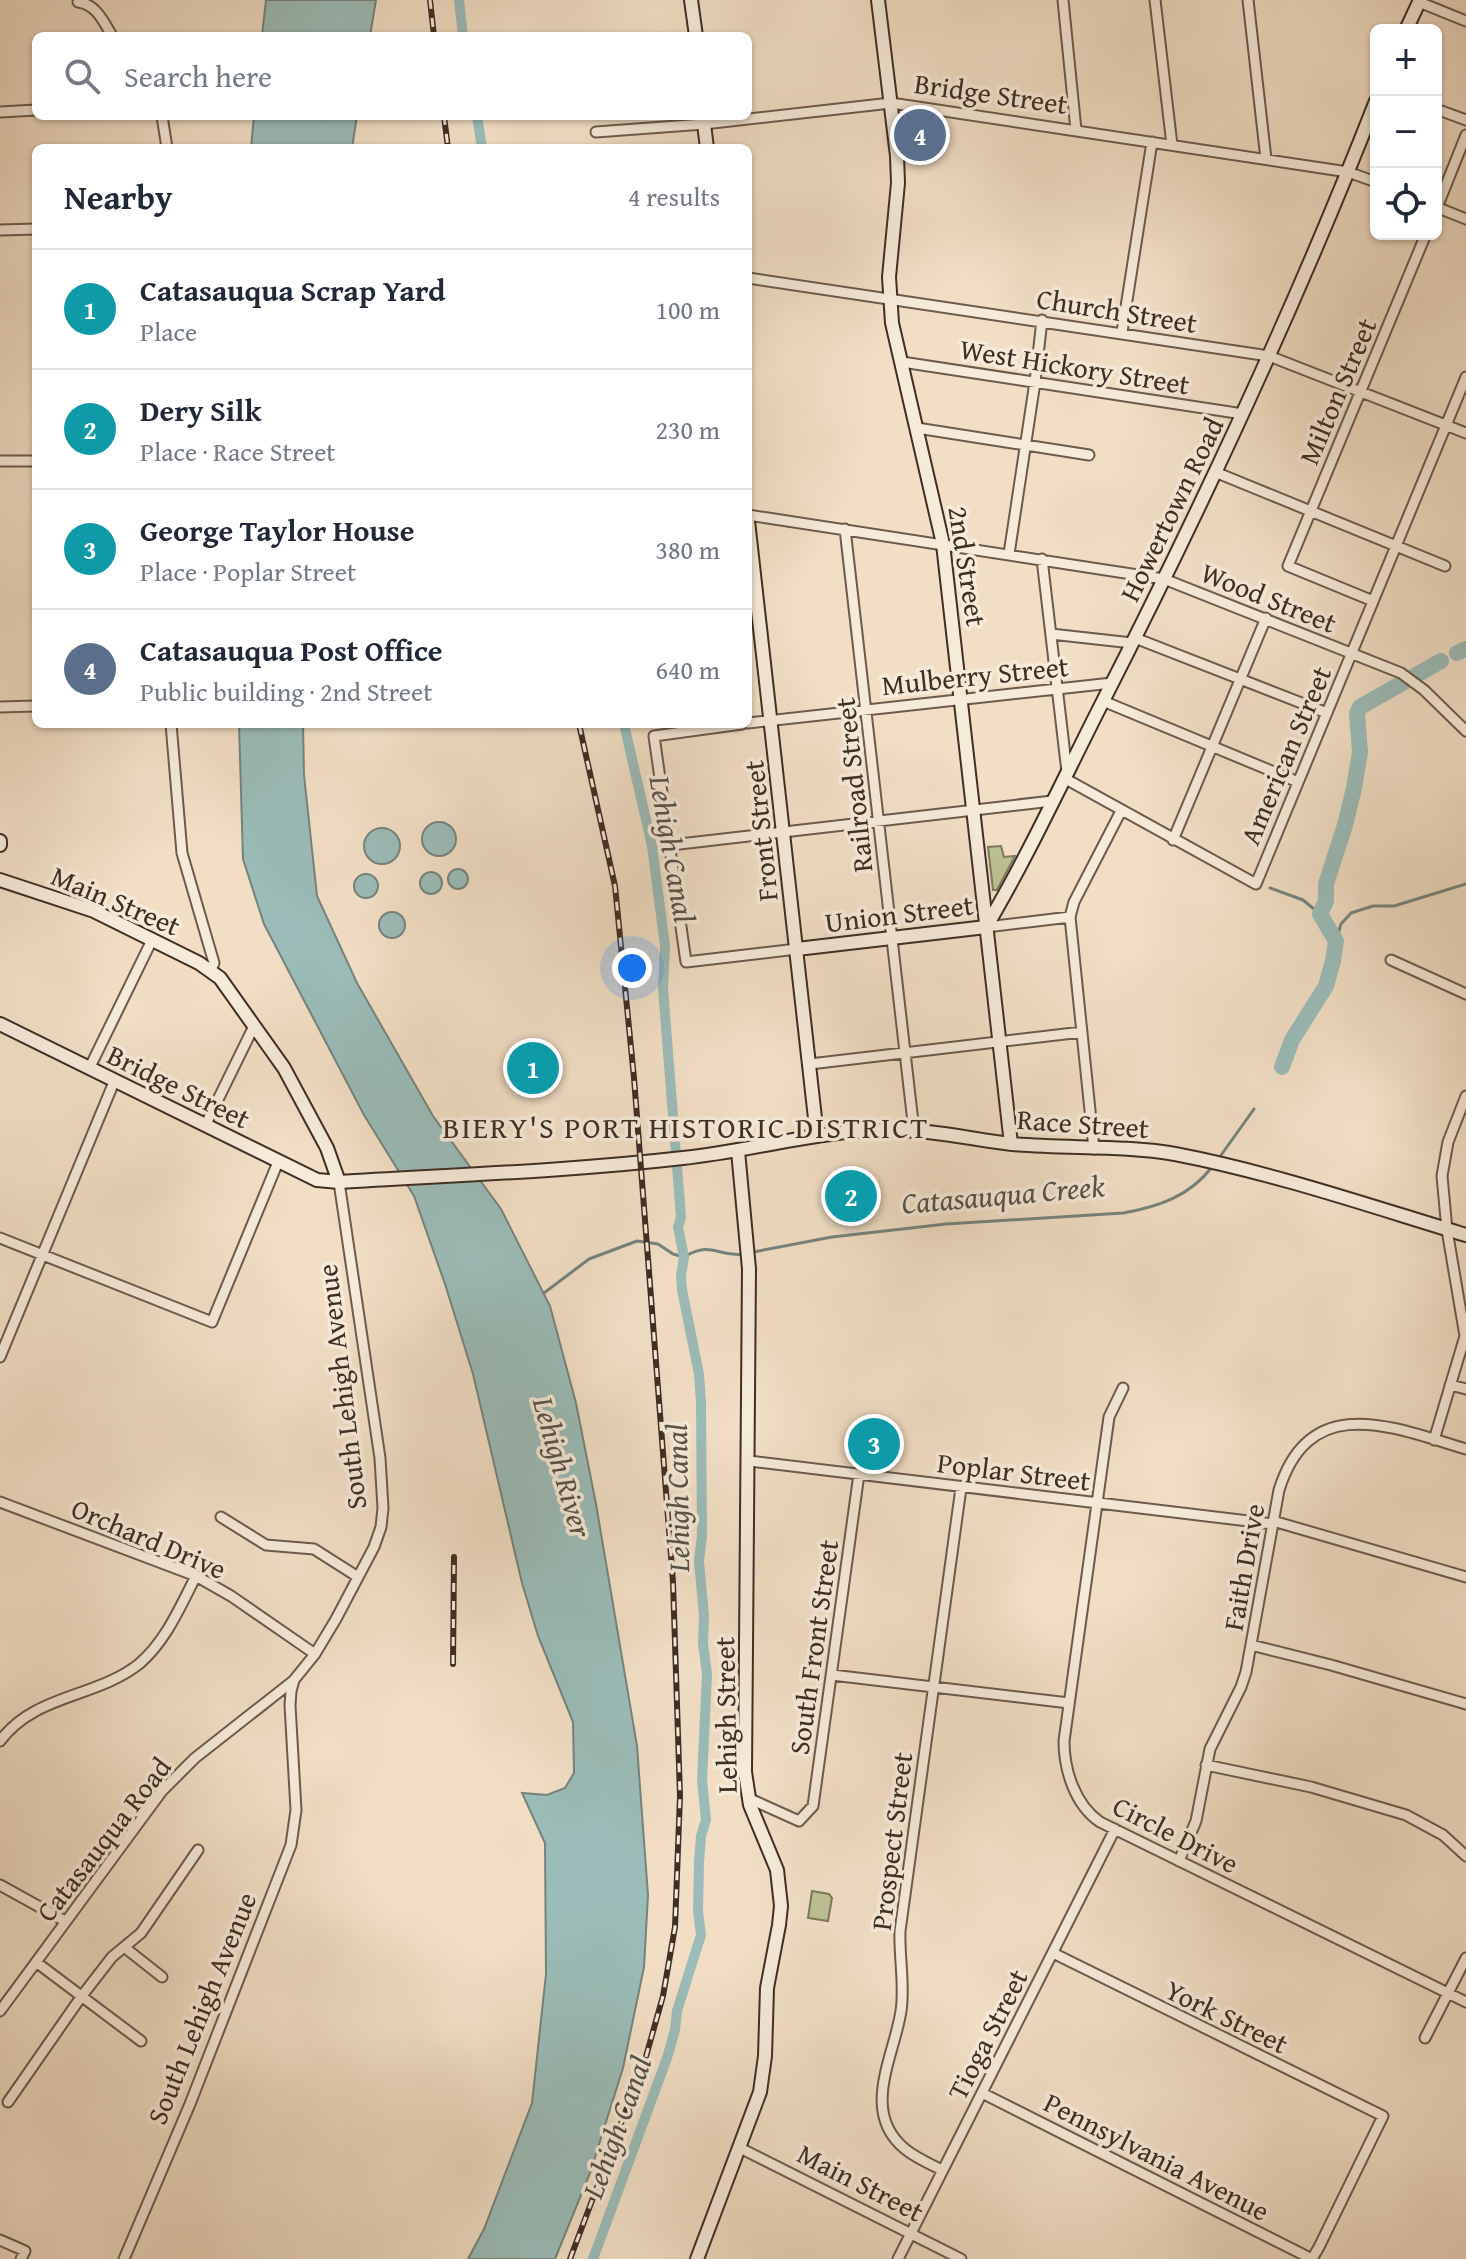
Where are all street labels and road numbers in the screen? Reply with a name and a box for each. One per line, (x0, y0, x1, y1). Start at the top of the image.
street label: Bridge Street (912, 62, 1070, 124)
street label: Church Street (1034, 277, 1200, 343)
street label: Milton Street (1288, 311, 1386, 471)
street label: West Hickory Street (957, 328, 1193, 404)
street label: Howertown Road (1109, 410, 1233, 608)
street label: 2nd Street (938, 503, 998, 629)
street label: Wood Street (1195, 551, 1343, 643)
street label: Mulberry Street (880, 645, 1071, 705)
street label: American Street (1229, 659, 1341, 851)
street label: Railroad Street (823, 695, 883, 874)
street label: Front Street (732, 758, 788, 904)
street label: Main Street (45, 854, 187, 946)
street label: Union Street (823, 884, 976, 942)
street label: Bridge Street (101, 1034, 257, 1138)
street label: Race Street (1016, 1098, 1150, 1148)
street label: South Lehigh Avenue (306, 1262, 376, 1512)
street label: Poplar Street (935, 1441, 1093, 1501)
street label: Orchard Drive (65, 1487, 233, 1589)
street label: Faith Drive (1212, 1500, 1274, 1634)
street label: South Front Street (778, 1537, 848, 1757)
street label: Lehigh Street (703, 1636, 747, 1794)
street label: Catasauqua Road (26, 1748, 180, 1930)
street label: Prospect Street (860, 1750, 922, 1932)
street label: Circle Drive (1106, 1785, 1246, 1883)
street label: South Lehigh Avenue (136, 1886, 266, 2130)
street label: Tioga Street (936, 1961, 1038, 2107)
street label: York Street (1159, 1969, 1295, 2063)
street label: Pennsylvania Avenue (1037, 2081, 1277, 2231)
street label: Main Street (791, 2133, 931, 2231)

